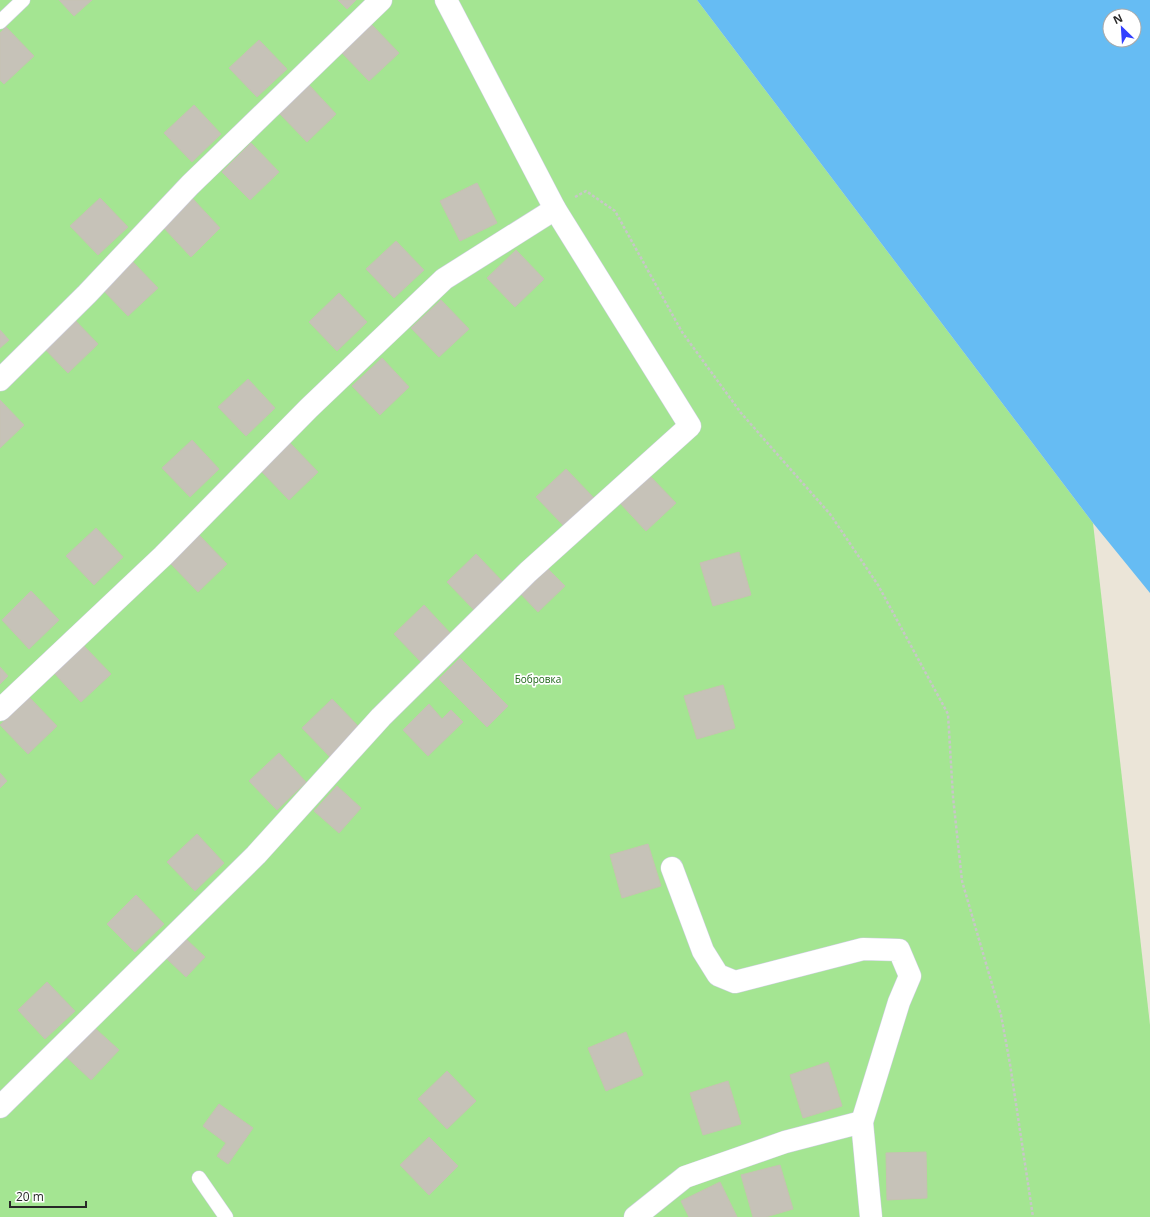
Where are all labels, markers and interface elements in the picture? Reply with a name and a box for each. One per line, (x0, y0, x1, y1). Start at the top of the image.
north arrow (1102, 8, 1142, 48)
text: N (1110, 10, 1125, 27)
park label: Бобровка (515, 672, 561, 686)
scale bar (10, 1183, 86, 1209)
text: 20 m (16, 1188, 44, 1205)

